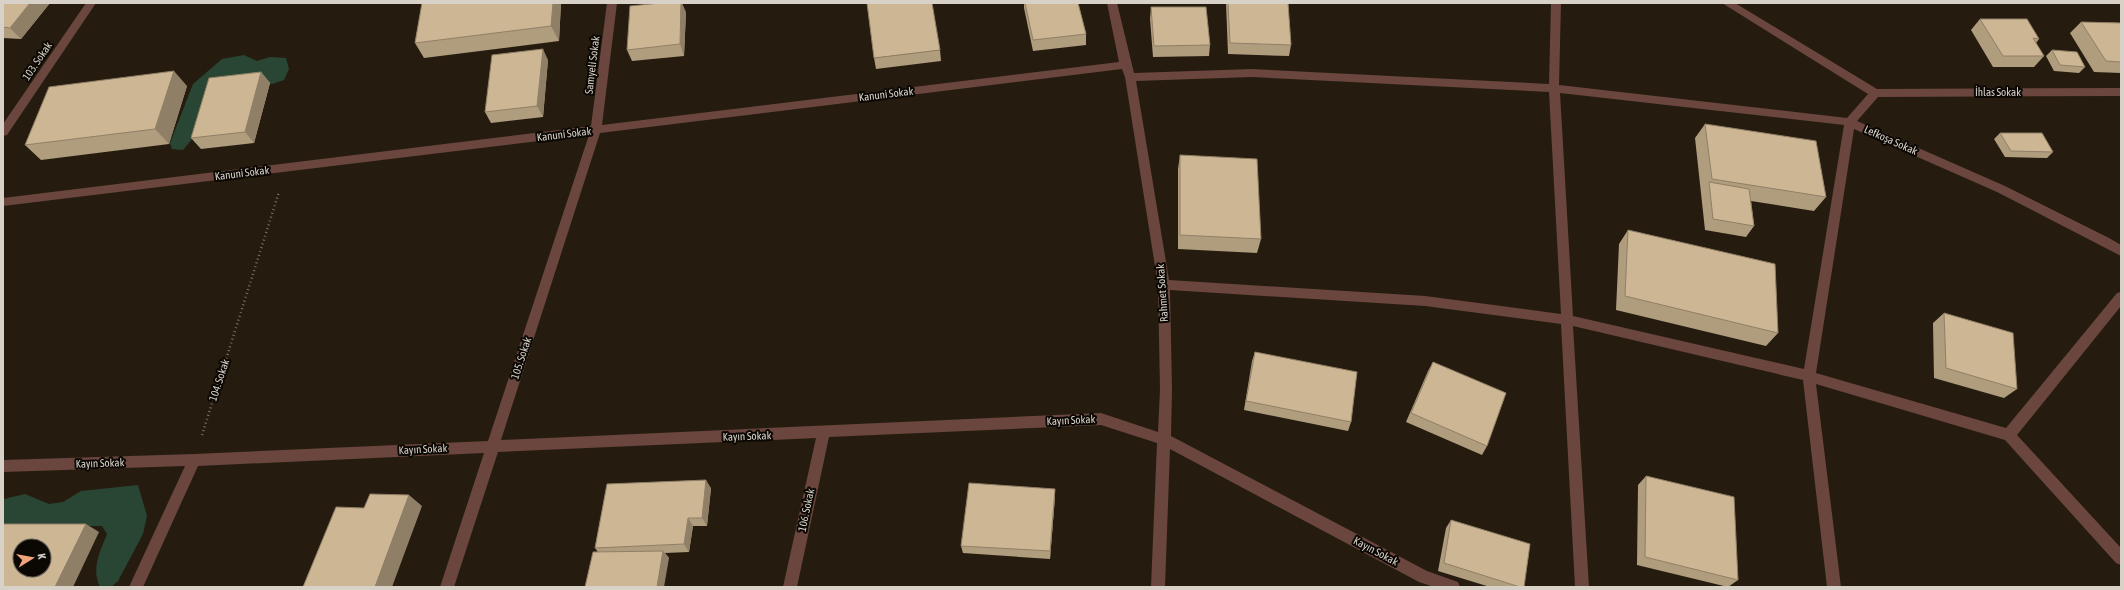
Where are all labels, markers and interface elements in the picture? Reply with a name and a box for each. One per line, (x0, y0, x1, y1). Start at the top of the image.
street label: Samyeli Sokak (582, 35, 602, 95)
street label: 103. Sokak (20, 39, 54, 82)
street label: Kanuni Sokak (858, 85, 914, 103)
street label: İhlas Sokak (1975, 86, 2021, 98)
street label: Lefkoşa Sokak (1862, 123, 1920, 157)
street label: Kanuni Sokak (536, 125, 592, 143)
street label: Kanuni Sokak (214, 164, 270, 182)
street label: Rahmet Sokak (1154, 263, 1170, 322)
street label: 105. Sokak (509, 335, 533, 381)
street label: 104. Sokak (207, 357, 231, 403)
street label: Kayın Sokak (1046, 413, 1096, 427)
street label: Kayın Sokak (722, 429, 772, 443)
street label: Kayın Sokak (398, 442, 448, 456)
street label: Kayın Sokak (75, 456, 125, 470)
street label: 106. Sokak (796, 487, 816, 533)
street label: Kayın Sokak (1352, 534, 1400, 568)
north arrow (12, 538, 52, 578)
text: K (35, 552, 48, 560)

